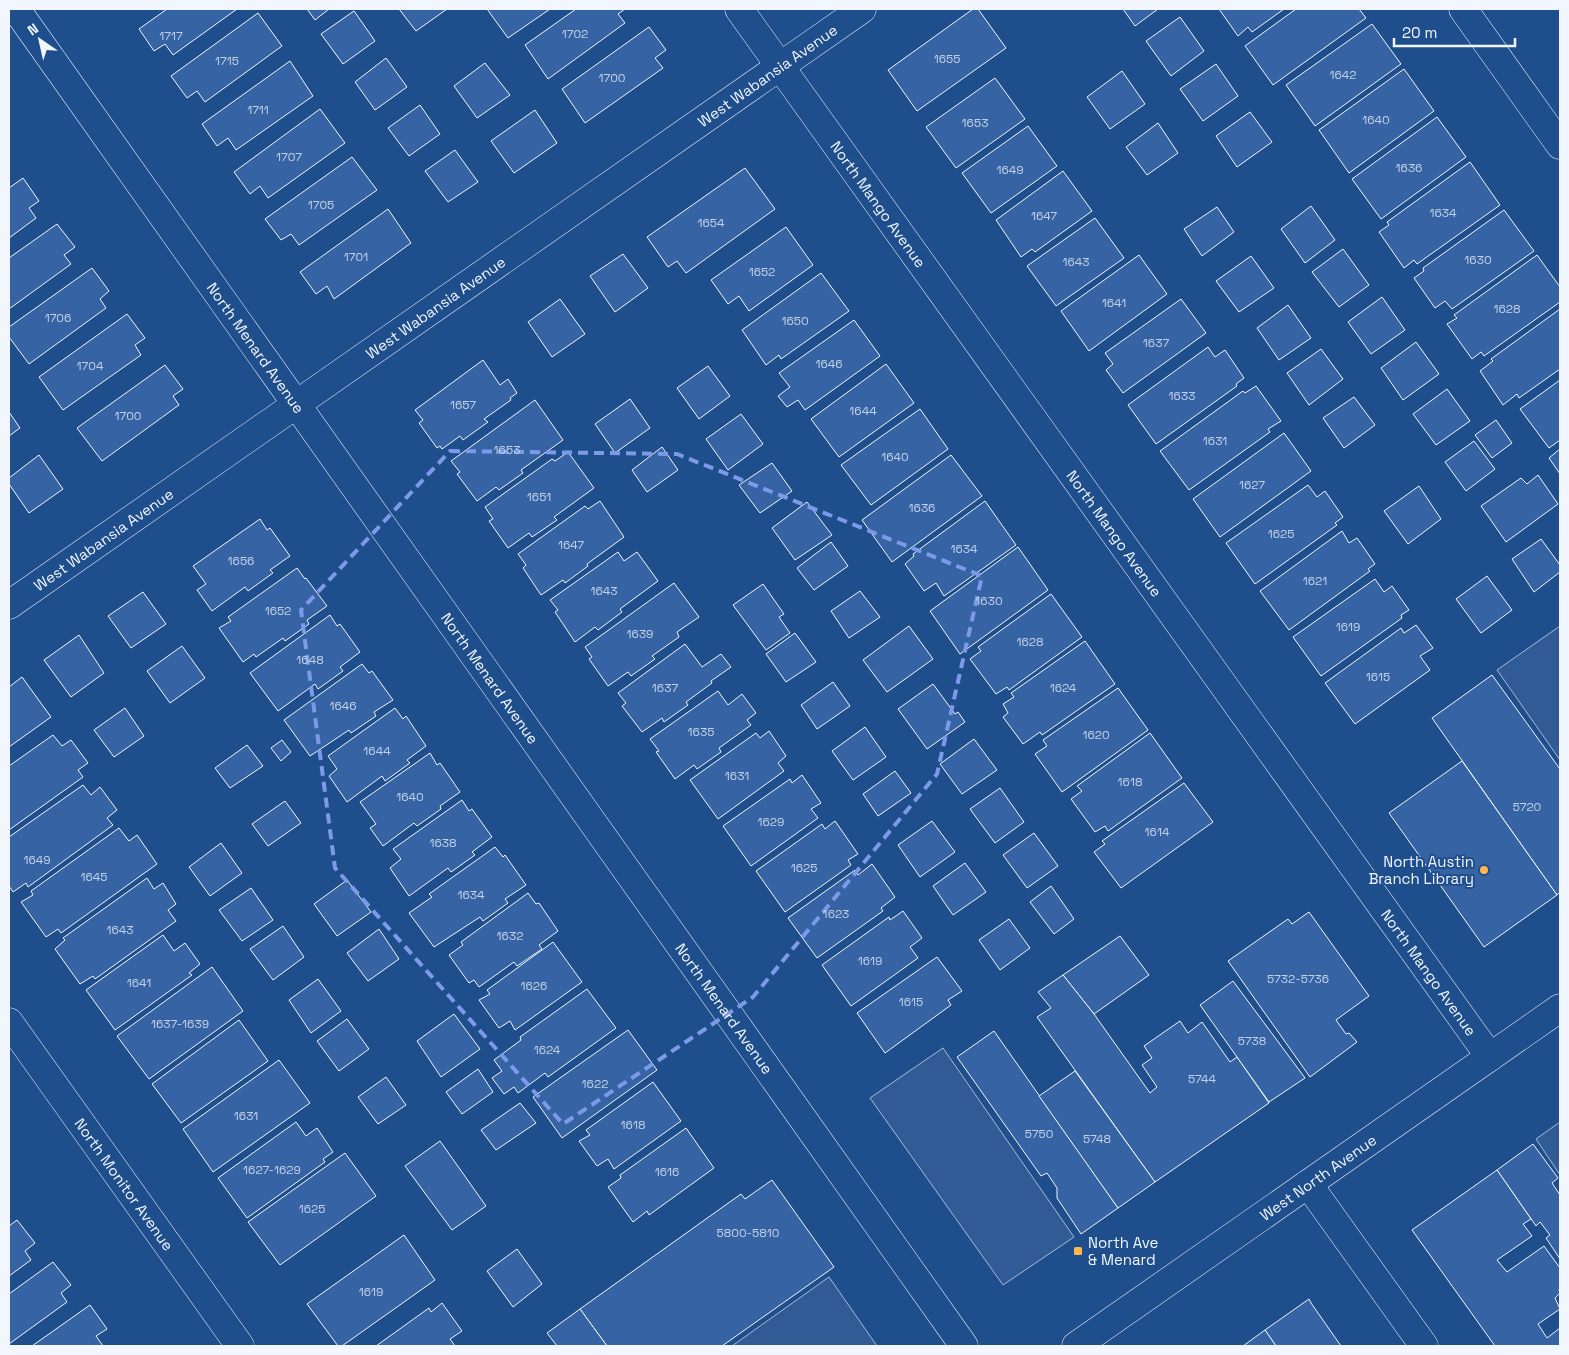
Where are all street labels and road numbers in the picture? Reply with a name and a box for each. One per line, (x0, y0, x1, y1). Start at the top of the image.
street label: West Wabansia Avenue (694, 20, 841, 131)
street label: North Mango Avenue (827, 137, 931, 271)
street label: West Wabansia Avenue (362, 252, 509, 363)
street label: North Menard Avenue (203, 278, 309, 417)
street label: North Mango Avenue (1063, 466, 1167, 600)
street label: West Wabansia Avenue (30, 484, 177, 595)
street label: North Menard Avenue (437, 609, 543, 747)
street label: North Mango Avenue (1377, 905, 1481, 1039)
street label: North Menard Avenue (672, 939, 778, 1078)
street label: North Monitor Avenue (71, 1114, 178, 1254)
street label: West North Avenue (1256, 1130, 1380, 1224)

